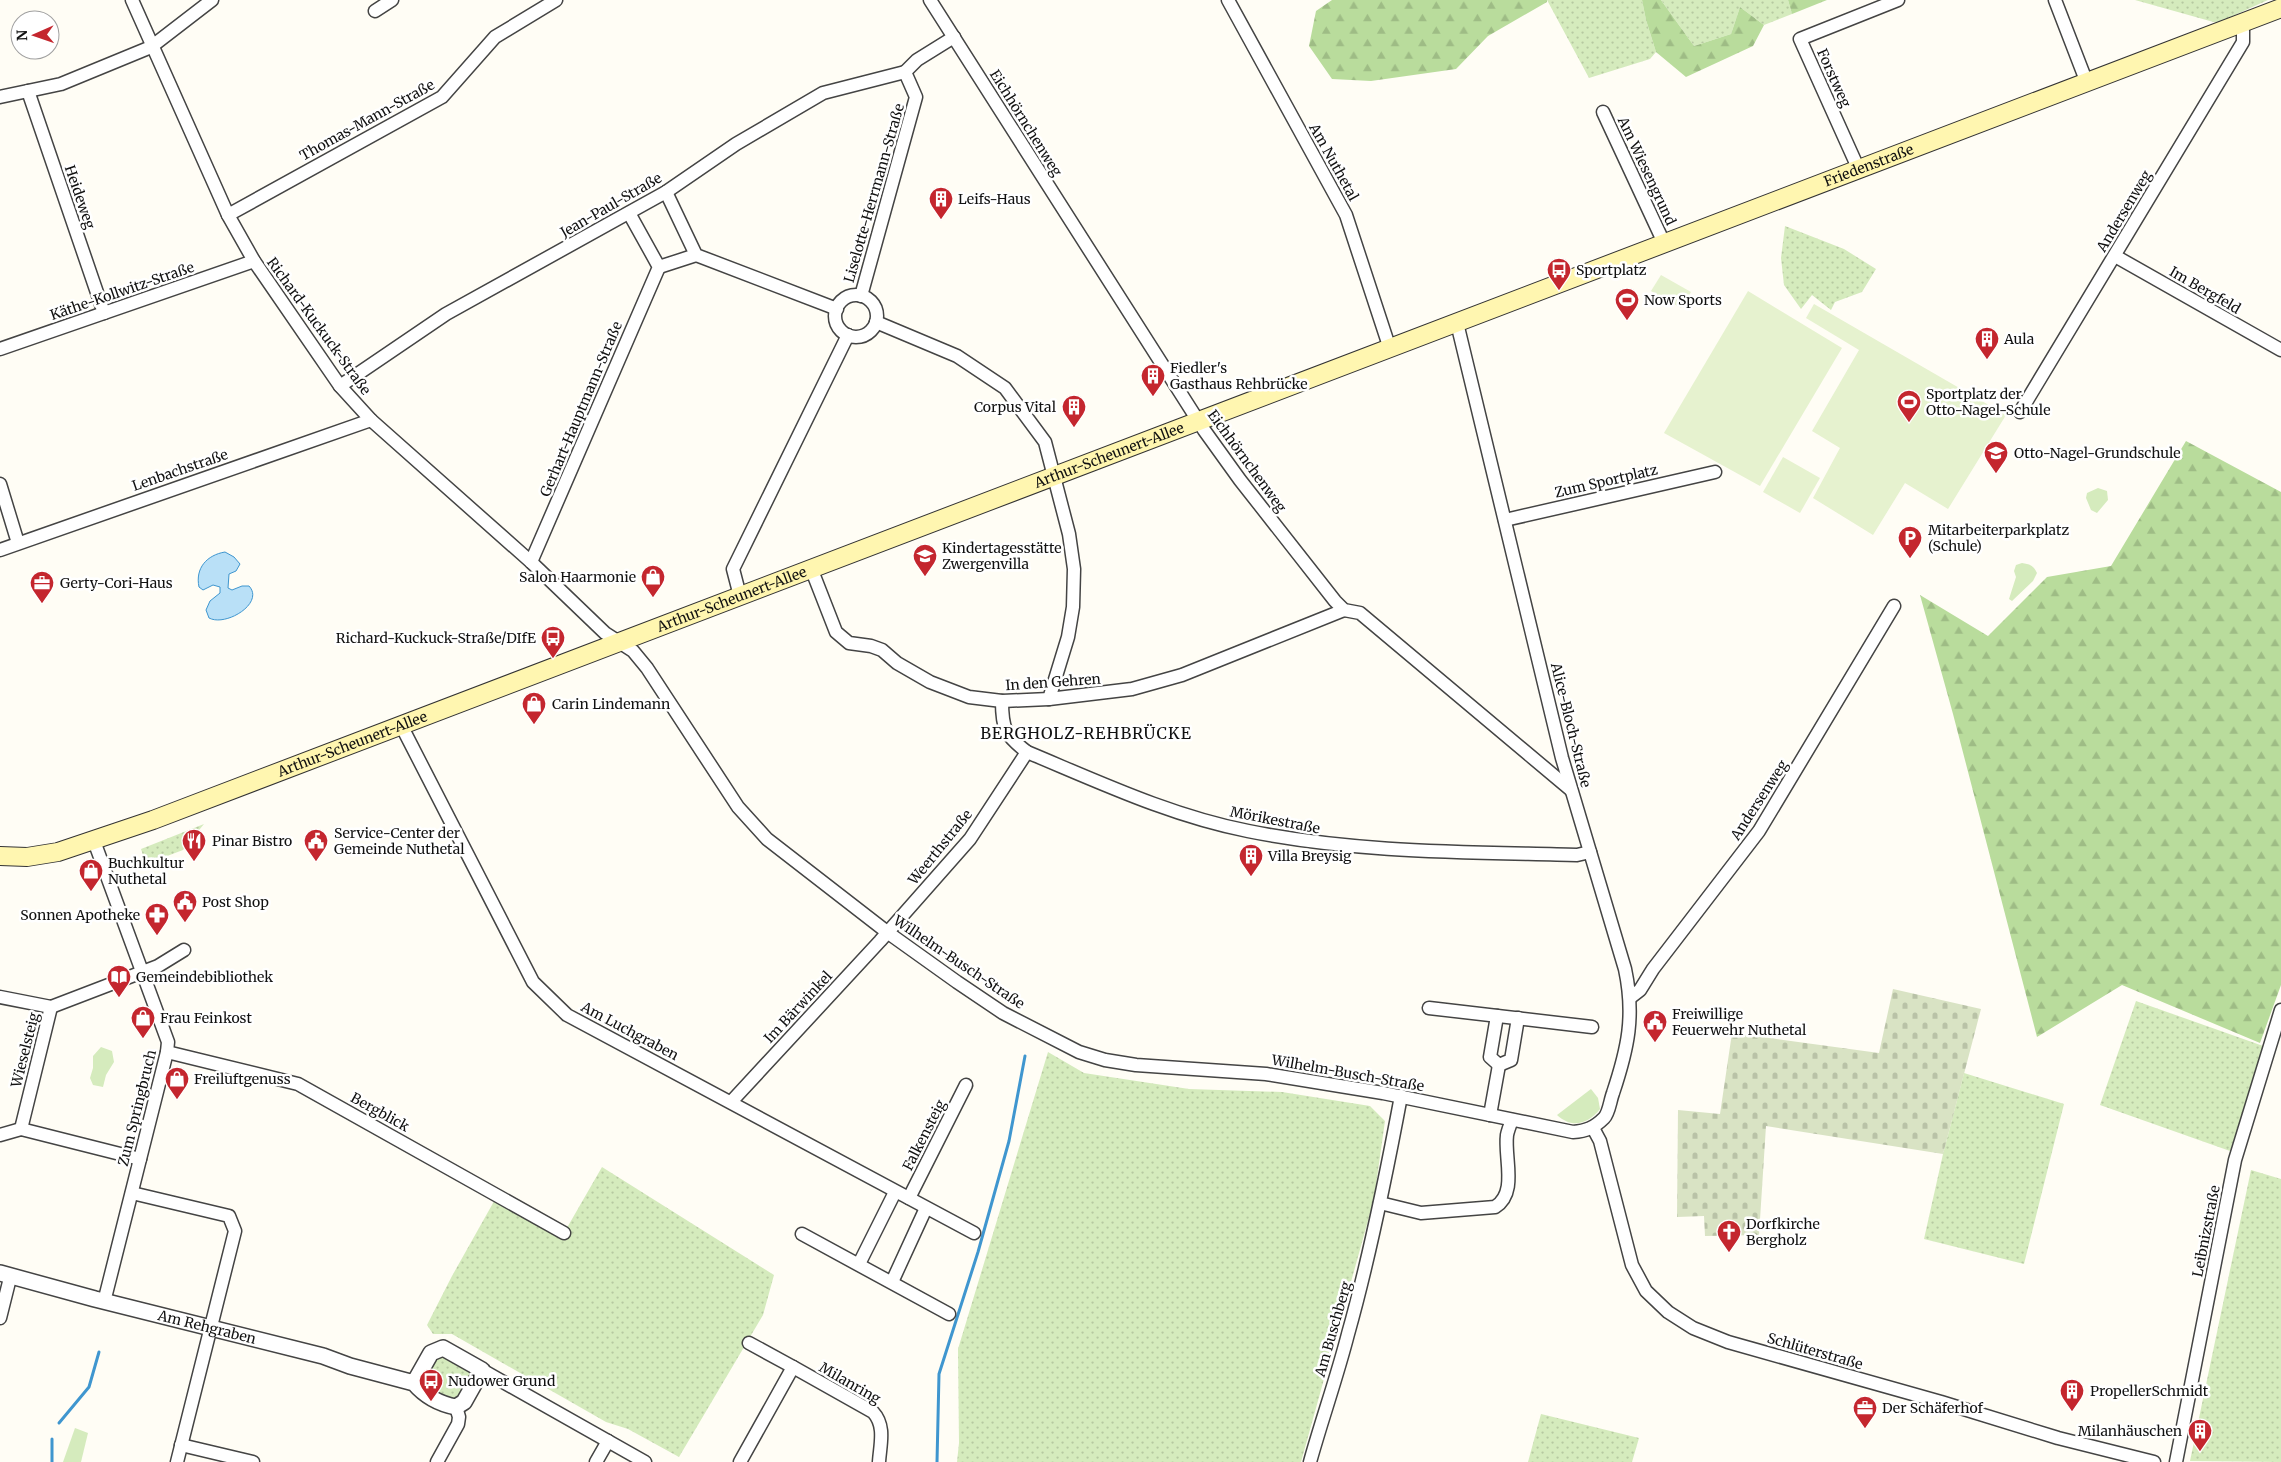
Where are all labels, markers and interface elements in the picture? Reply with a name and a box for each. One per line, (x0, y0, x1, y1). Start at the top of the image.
north arrow (10, 10, 60, 60)
text: N (13, 30, 31, 41)
street label: Forstweg (1813, 46, 1855, 111)
street label: Eichhörnchenweg (986, 66, 1066, 180)
street label: Thomas-Mann-Straße (297, 75, 437, 165)
street label: Liselotte-Herrmann-Straße (840, 101, 908, 285)
street label: Am Wiesengrund (1614, 113, 1680, 229)
street label: Am Nuthetal (1305, 119, 1363, 204)
street label: Friedenstraße (1821, 140, 1916, 191)
street label: Heideweg (61, 163, 99, 232)
street label: Andersenweg (2092, 166, 2156, 256)
street label: Jean-Paul-Straße (556, 169, 665, 242)
building icon: Leifs-Haus (928, 186, 954, 220)
place label: Leifs-Haus (958, 190, 1031, 208)
street label: Richard-Kuckuck-Straße (263, 254, 375, 398)
bus stop icon: Sportplatz (1546, 257, 1572, 291)
street label: Käthe-Kollwitz-Straße (48, 258, 196, 324)
place label: Sportplatz (1576, 261, 1647, 279)
street label: Im Bergfeld (2166, 262, 2244, 318)
sports icon: Now Sports (1614, 287, 1640, 321)
place label: Now Sports (1644, 291, 1722, 309)
street label: Gerhart-Hauptmann-Straße (536, 319, 626, 499)
building icon: Aula (1974, 326, 2000, 360)
place label: Aula (2003, 330, 2035, 348)
place label: Fiedler's Gasthaus Rehbrücke (1170, 359, 1307, 393)
building icon: Fiedler's Gasthaus Rehbrücke (1140, 363, 1166, 397)
place label: Sportplatz der Otto-Nagel-Schule (1926, 385, 2050, 419)
sports icon: Sportplatz der Otto-Nagel-Schule (1896, 389, 1922, 423)
building icon: Corpus Vital (1061, 394, 1087, 428)
place label: Corpus Vital (974, 398, 1057, 416)
street label: Eichhörnchenweg (1204, 406, 1291, 516)
street label: Arthur-Scheunert-Allee (1031, 418, 1186, 492)
school or university icon: Otto-Nagel-Grundschule (1983, 440, 2009, 474)
place label: Otto-Nagel-Grundschule (2014, 444, 2181, 462)
street label: Lenbachstraße (130, 445, 230, 495)
street label: Zum Sportplatz (1553, 460, 1660, 502)
place label: Mitarbeiterparkplatz (Schule) (1928, 521, 2069, 555)
parking icon: Mitarbeiterparkplatz (Schule) (1897, 525, 1923, 559)
place label: Kindertagesstätte Zwergenvilla (942, 539, 1062, 573)
school or university icon: Kindertagesstätte Zwergenvilla (912, 543, 938, 577)
street label: Arthur-Scheunert-Allee (653, 563, 809, 636)
shop icon: Salon Haarmonie (640, 564, 666, 598)
place label: Salon Haarmonie (519, 568, 636, 586)
office icon: Gerty-Cori-Haus (29, 570, 55, 604)
place label: Gerty-Cori-Haus (60, 574, 173, 592)
bus stop icon: Richard-Kuckuck-Straße/DIfE (540, 625, 566, 659)
place label: Richard-Kuckuck-Straße/DIfE (336, 629, 536, 647)
street label: Alice-Bloch-Straße (1547, 660, 1595, 789)
street label: In den Gehren (1005, 670, 1101, 694)
shop icon: Carin Lindemann (521, 691, 547, 725)
place label: Carin Lindemann (552, 695, 670, 713)
street label: Arthur-Scheunert-Allee (274, 707, 430, 781)
district label: BERGHOLZ-REHBRÜCKE (980, 723, 1192, 743)
street label: Andersenweg (1726, 756, 1792, 844)
street label: Mörikestraße (1228, 802, 1322, 838)
street label: Weerthstraße (903, 806, 976, 889)
place label: Service-Center der Gemeinde Nuthetal (334, 824, 465, 858)
restaurant icon: Pinar Bistro (181, 828, 207, 862)
public building icon: Service-Center der Gemeinde Nuthetal (303, 828, 329, 862)
place label: Pinar Bistro (212, 832, 292, 850)
building icon: Villa Breysig (1238, 843, 1264, 877)
place label: Villa Breysig (1267, 847, 1352, 865)
place label: Buchkultur Nuthetal (108, 854, 184, 888)
shop icon: Buchkultur Nuthetal (78, 858, 104, 892)
public building icon: Post Shop (172, 889, 198, 923)
place label: Post Shop (202, 893, 269, 911)
pharmacy icon: Sonnen Apotheke (144, 902, 170, 936)
place label: Sonnen Apotheke (20, 906, 140, 924)
street label: Wilhelm-Busch-Straße (889, 911, 1028, 1013)
library icon: Gemeindebibliothek (106, 964, 132, 998)
street label: Im Bärwinkel (760, 967, 836, 1047)
place label: Gemeindebibliothek (136, 968, 273, 986)
street label: Am Luchgraben (577, 997, 682, 1064)
shop icon: Frau Feinkost (130, 1005, 156, 1039)
place label: Freiwillige Feuerwehr Nuthetal (1672, 1005, 1807, 1039)
place label: Frau Feinkost (160, 1009, 252, 1027)
public building icon: Freiwillige Feuerwehr Nuthetal (1642, 1009, 1668, 1043)
street label: Wieselsteig (7, 1010, 43, 1090)
street label: Zum Springbruch (114, 1048, 160, 1168)
street label: Wilhelm-Busch-Straße (1269, 1051, 1426, 1095)
shop icon: Freiluftgenuss (164, 1066, 190, 1100)
place label: Freiluftgenuss (194, 1070, 291, 1088)
street label: Bergblick (348, 1089, 413, 1136)
street label: Falkensteig (898, 1096, 950, 1173)
street label: Leibnizstraße (2188, 1184, 2224, 1278)
place label: Dorfkirche Bergholz (1746, 1215, 1820, 1249)
church icon: Dorfkirche Bergholz (1716, 1219, 1742, 1253)
street label: Am Buschberg (1310, 1279, 1355, 1380)
street label: Am Rehgraben (155, 1306, 258, 1348)
street label: Schlüterstraße (1765, 1329, 1865, 1373)
street label: Milanring (816, 1358, 884, 1408)
bus stop icon: Nudower Grund (418, 1368, 444, 1402)
place label: Nudower Grund (448, 1372, 556, 1390)
building icon: PropellerSchmidt (2059, 1378, 2085, 1412)
place label: PropellerSchmidt (2090, 1382, 2209, 1400)
office icon: Der Schäferhof (1852, 1395, 1878, 1429)
place label: Der Schäferhof (1882, 1399, 1984, 1417)
building icon: Milanhäuschen (2187, 1418, 2213, 1452)
place label: Milanhäuschen (2078, 1422, 2182, 1440)

